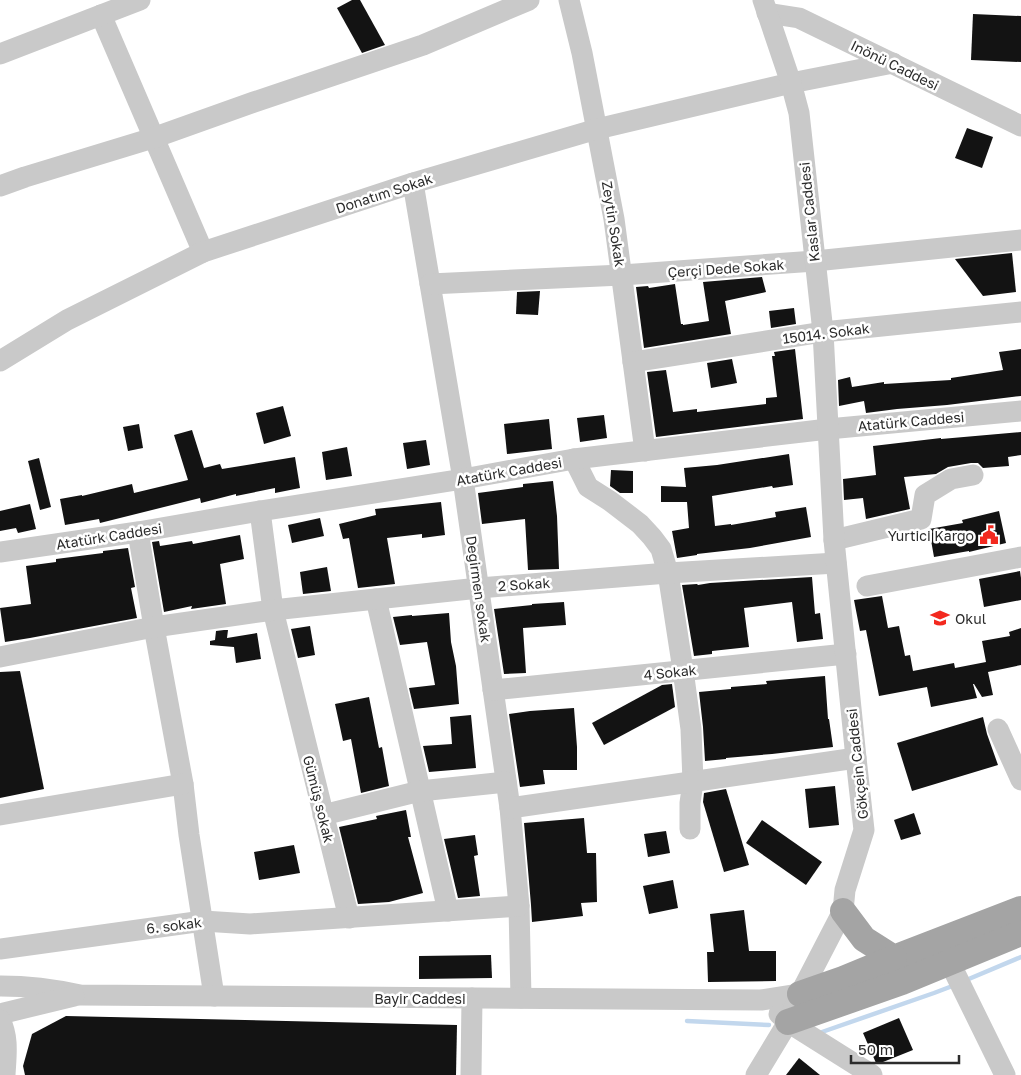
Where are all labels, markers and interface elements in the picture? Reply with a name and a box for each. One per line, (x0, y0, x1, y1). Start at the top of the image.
street label: Inönü Caddesi (848, 36, 942, 94)
street label: Kaslar Caddesi (795, 161, 823, 263)
street label: Donatım Sokak (333, 169, 435, 217)
street label: Zeytin Sokak (599, 180, 629, 268)
street label: Çerçi Dede Sokak (667, 255, 785, 281)
street label: 15014. Sokak (782, 319, 871, 347)
street label: Atatürk Caddesi (857, 408, 965, 434)
street label: Atatürk Caddesi (455, 453, 563, 489)
street label: Atatürk Caddesi (55, 519, 163, 553)
public building icon: Yurtici Kargo (978, 524, 1000, 546)
place label: Yurtici Kargo (888, 527, 974, 544)
street label: Değirmen sokak (463, 534, 495, 644)
street label: 2 Sokak (497, 574, 551, 594)
school or university icon: Okul (929, 607, 951, 629)
place label: Okul (955, 610, 986, 627)
street label: 4 Sokak (643, 661, 697, 683)
street label: Gökçein Caddesi (843, 708, 871, 820)
street label: Gümüş sokak (300, 754, 338, 845)
street label: 6. sokak (145, 913, 203, 937)
street label: Bayir Caddesi (374, 990, 466, 1007)
scale bar (851, 1032, 958, 1064)
text: 50 m (858, 1040, 893, 1058)

